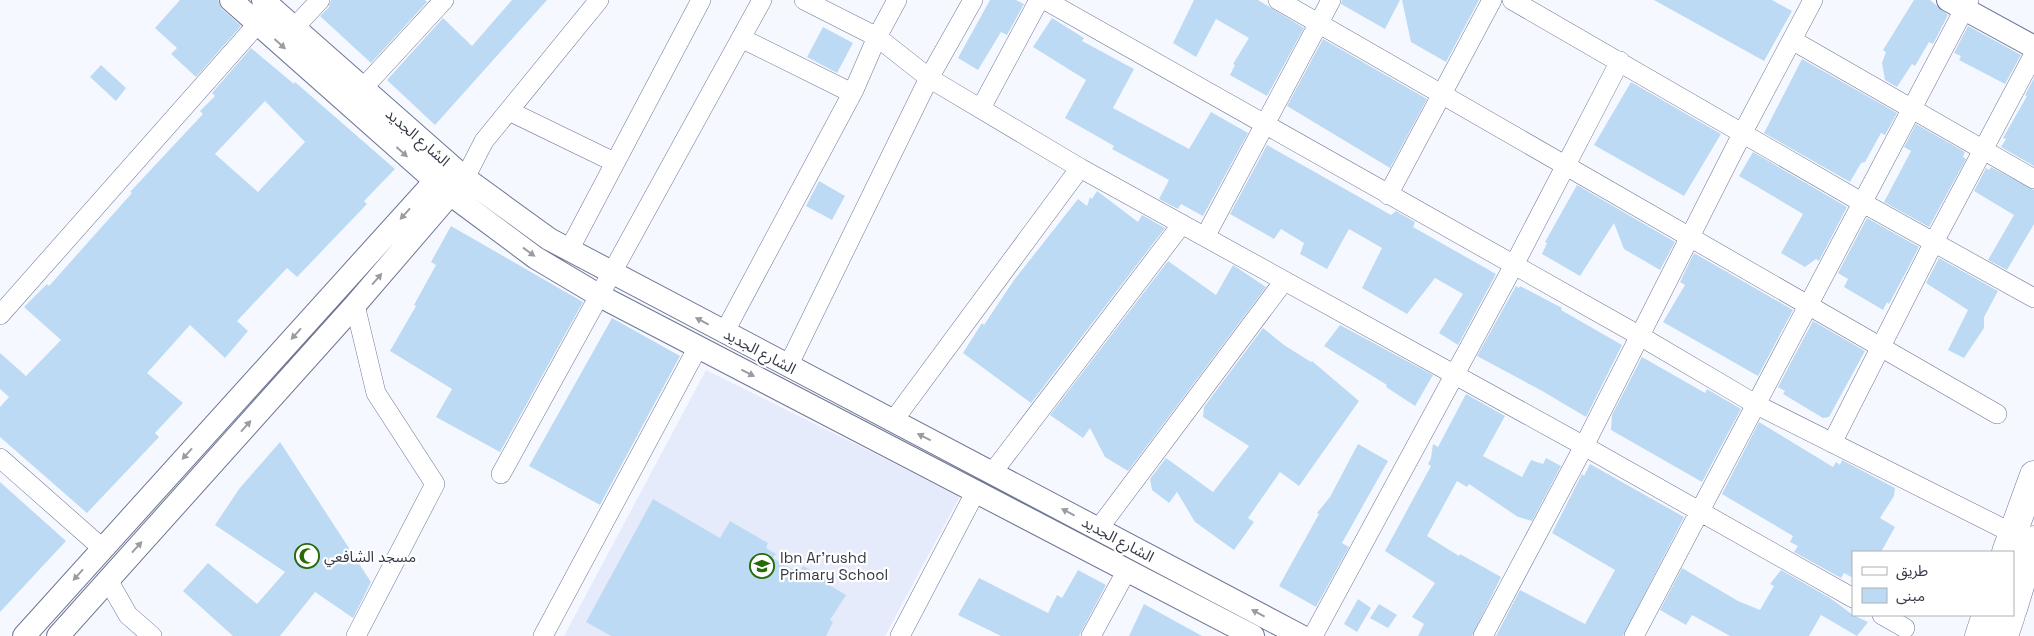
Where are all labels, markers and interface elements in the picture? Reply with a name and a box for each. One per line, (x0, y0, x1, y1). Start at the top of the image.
one-way arrow (274, 38, 286, 50)
street label: الشارع الجديد (380, 104, 454, 172)
one-way arrow (395, 147, 408, 158)
one-way arrow (399, 207, 411, 219)
one-way arrow (522, 247, 535, 258)
one-way arrow (371, 273, 382, 285)
one-way arrow (695, 317, 709, 325)
street label: الشارع الجديد (719, 324, 799, 381)
one-way arrow (290, 327, 302, 339)
one-way arrow (741, 369, 756, 377)
one-way arrow (240, 420, 251, 433)
one-way arrow (916, 433, 931, 441)
one-way arrow (181, 448, 193, 460)
one-way arrow (1061, 508, 1075, 516)
street label: الشارع الجديد (1077, 512, 1157, 569)
one-way arrow (131, 542, 143, 554)
mosque icon: مسجد الشافعي (294, 543, 320, 569)
place label: مسجد الشافعي (324, 547, 416, 568)
place label: Ibn Ar'rushd Primary School (780, 548, 888, 584)
legend (1852, 551, 2014, 616)
school or university icon: Ibn Ar'rushd Primary School (749, 553, 775, 579)
text: طريق (1896, 561, 1928, 581)
one-way arrow (73, 569, 84, 581)
text: مبنى (1896, 586, 1925, 605)
one-way arrow (1250, 609, 1265, 617)

